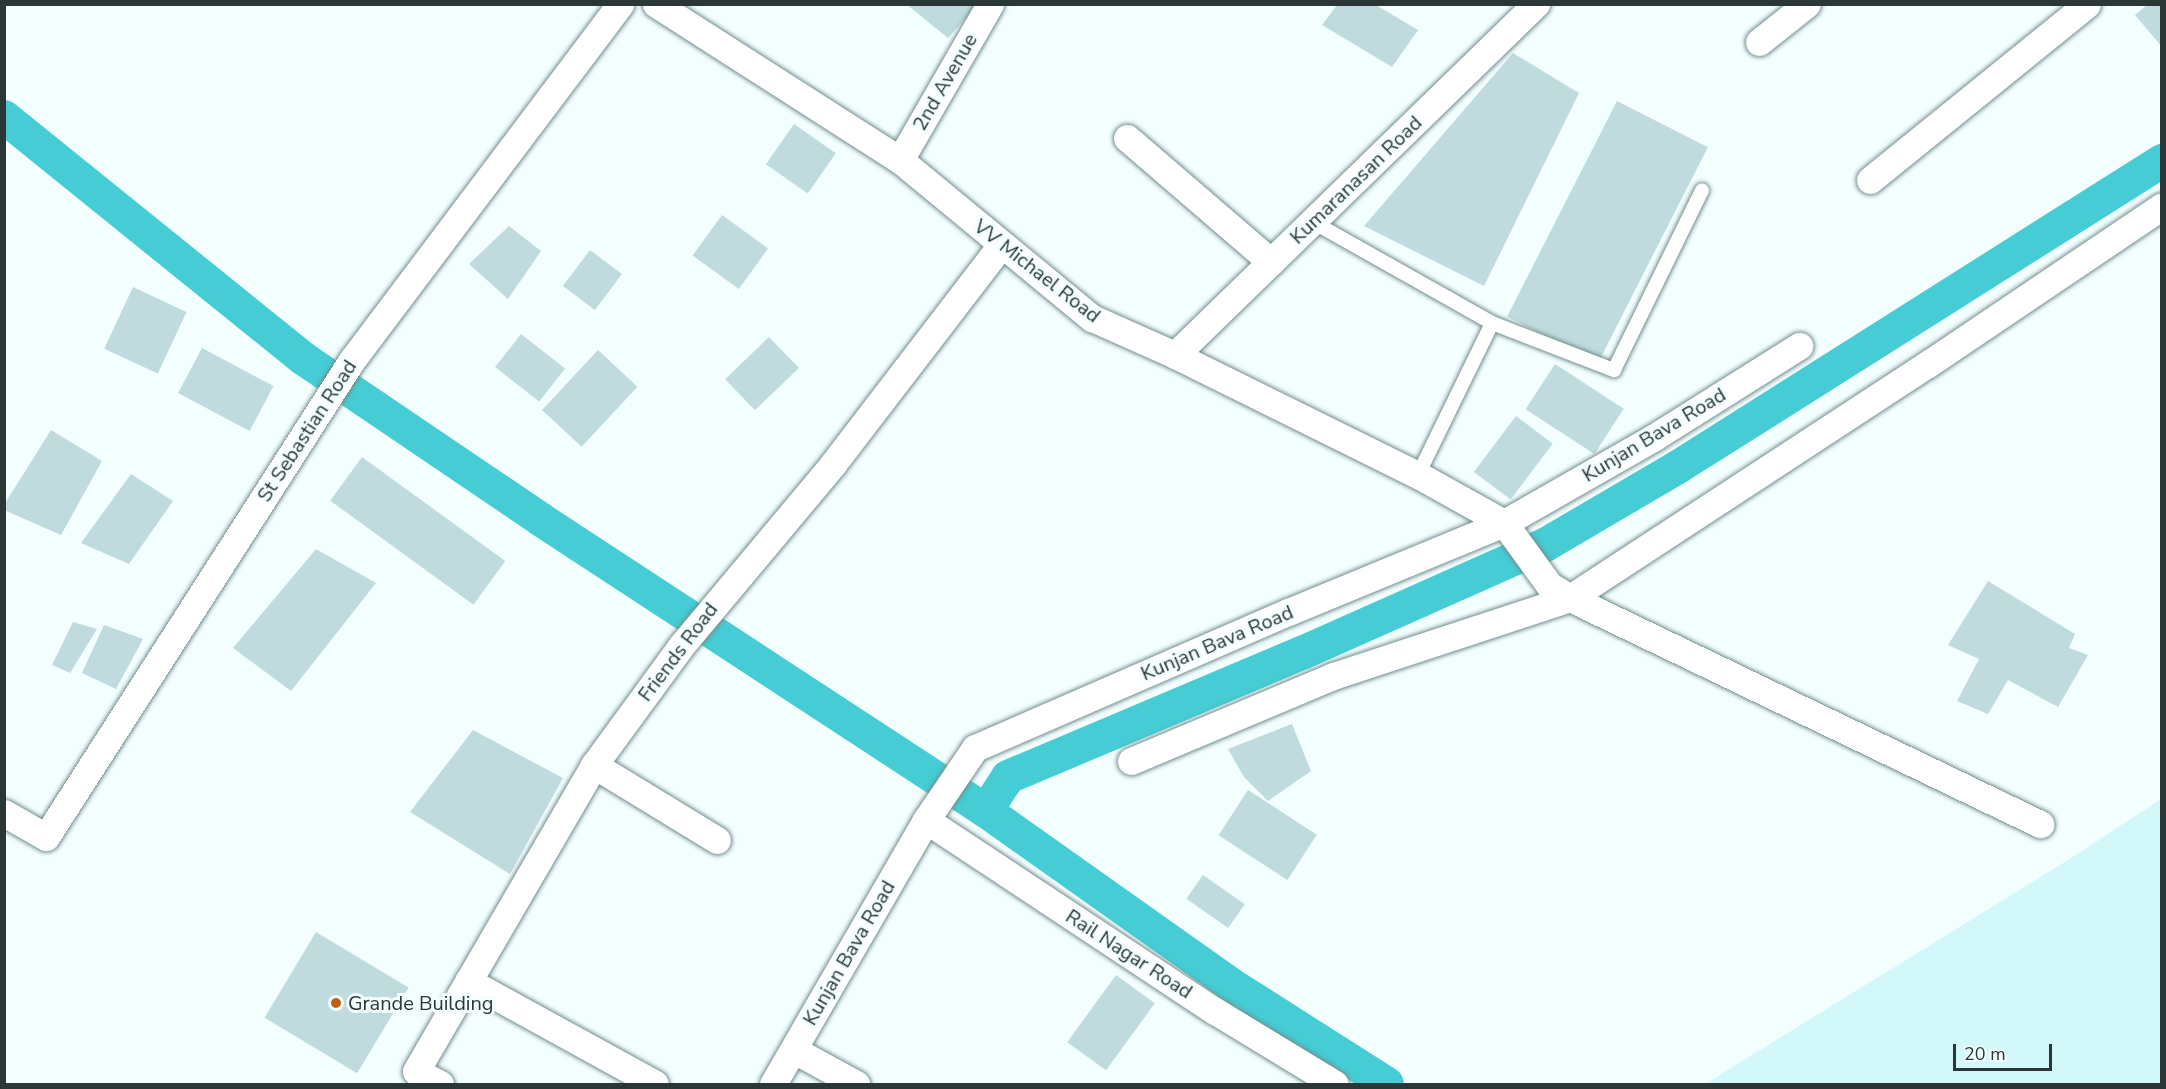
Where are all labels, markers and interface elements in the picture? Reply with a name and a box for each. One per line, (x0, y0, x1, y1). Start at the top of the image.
street label: 2nd Avenue (908, 29, 982, 135)
street label: Kumaranasan Road (1285, 111, 1427, 249)
street label: VV Michael Road (969, 214, 1105, 328)
street label: St Sebastian Road (252, 356, 362, 506)
street label: Kunjan Bava Road (1578, 383, 1730, 487)
street label: Friends Road (633, 598, 723, 706)
street label: Kunjan Bava Road (1137, 600, 1297, 686)
street label: Kunjan Bava Road (798, 876, 900, 1030)
street label: Rail Nagar Road (1061, 904, 1197, 1004)
place label: Grande Building (348, 991, 494, 1015)
marker: Grande Building (329, 996, 343, 1010)
scale bar (1956, 1032, 2055, 1070)
text: 20 m (1964, 1042, 2006, 1066)

